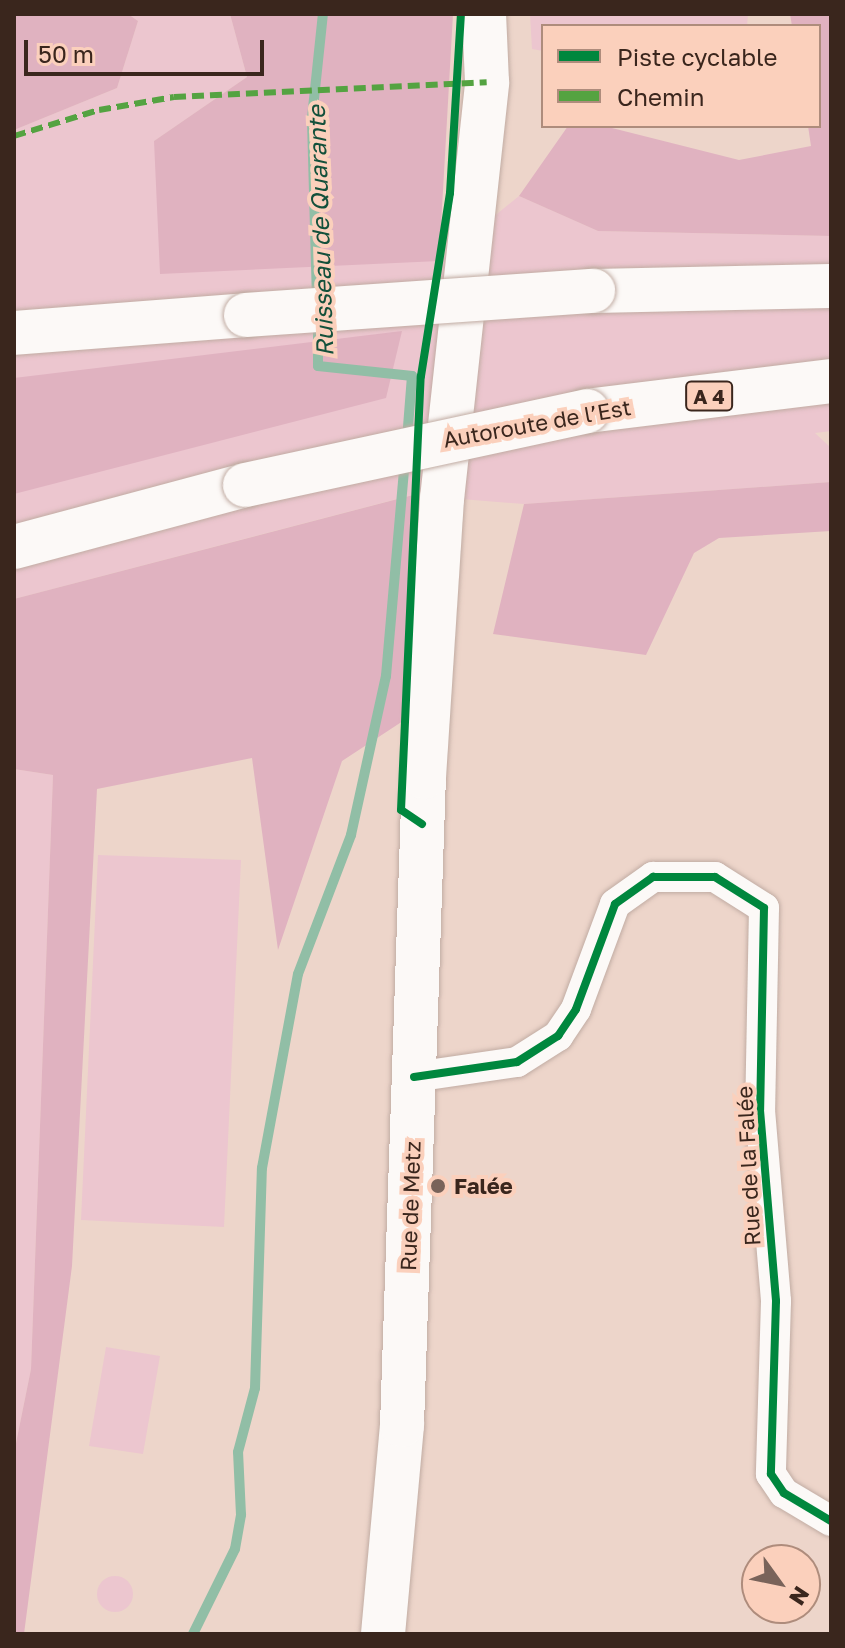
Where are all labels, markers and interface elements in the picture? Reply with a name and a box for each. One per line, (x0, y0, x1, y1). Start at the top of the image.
scale bar (28, 24, 268, 74)
legend (541, 24, 821, 128)
text: 50 m (38, 39, 94, 68)
text: Piste cyclable (617, 42, 777, 71)
text: Chemin (617, 82, 704, 111)
water label: Ruisseau de Quarante (301, 105, 339, 357)
road number: A 4 (685, 380, 733, 412)
street label: Autoroute de l’Est (441, 393, 633, 453)
street label: Rue de la Falée (731, 1085, 765, 1247)
street label: Rue de Metz (395, 1141, 425, 1271)
place label: Falée (454, 1173, 513, 1199)
marker: Falée (429, 1177, 447, 1195)
north arrow (741, 1544, 821, 1624)
text: N (784, 1582, 816, 1611)

